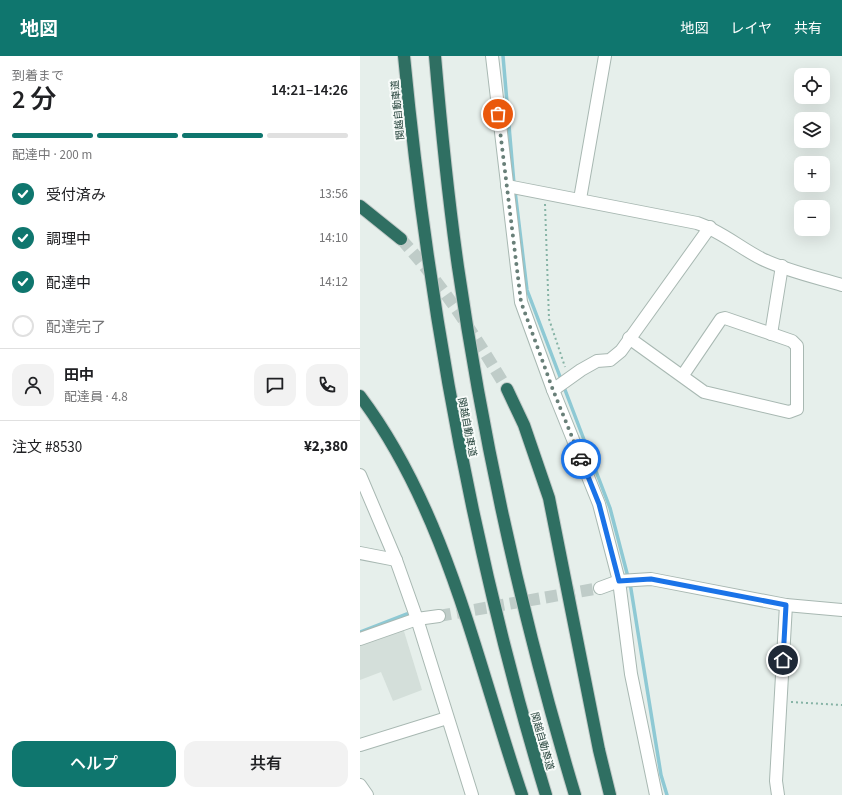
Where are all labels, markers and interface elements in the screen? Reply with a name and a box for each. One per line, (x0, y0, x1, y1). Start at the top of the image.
text: 地図 (20, 16, 58, 43)
text: 地図 (680, 19, 708, 39)
text: レイヤ (730, 19, 772, 39)
text: 共有 (794, 19, 822, 39)
text: 到着まで (12, 67, 64, 85)
map controls (794, 68, 830, 236)
button: locate (794, 68, 830, 104)
street label: 関越自動車道 (388, 79, 408, 140)
text: 14:21–14:26 (271, 80, 348, 101)
text: 2 分 (12, 81, 57, 118)
pin (481, 97, 515, 131)
icon: bag (487, 103, 509, 125)
button: layers (794, 112, 830, 148)
text: 配達中 · 200 m (12, 146, 92, 164)
button: + (794, 156, 830, 192)
icon: check (12, 183, 34, 205)
text: 受付済み (46, 185, 106, 206)
text: 13:56 (319, 185, 348, 203)
button: − (794, 200, 830, 236)
icon: check (12, 227, 34, 249)
text: 調理中 (46, 229, 91, 250)
text: 14:10 (319, 229, 348, 247)
icon: check (12, 271, 34, 293)
text: 配達中 (46, 273, 91, 294)
text: 14:12 (319, 273, 348, 291)
text: 配達完了 (46, 317, 106, 338)
button: person (12, 364, 54, 406)
button: chat (254, 364, 296, 406)
button: phone (306, 364, 348, 406)
text: 田中 (64, 365, 94, 386)
text: 配達員 · 4.8 (64, 388, 128, 406)
street label: 関越自動車道 (454, 396, 480, 458)
text: ¥2,380 (304, 436, 348, 457)
text: 注文 #8530 (12, 437, 82, 458)
courier (561, 439, 601, 479)
icon: car (570, 448, 592, 470)
pin (766, 643, 800, 677)
icon: home (772, 649, 794, 671)
street label: 関越自動車道 (527, 711, 557, 772)
button: ヘルプ (12, 741, 176, 787)
button: 共有 (184, 741, 348, 787)

